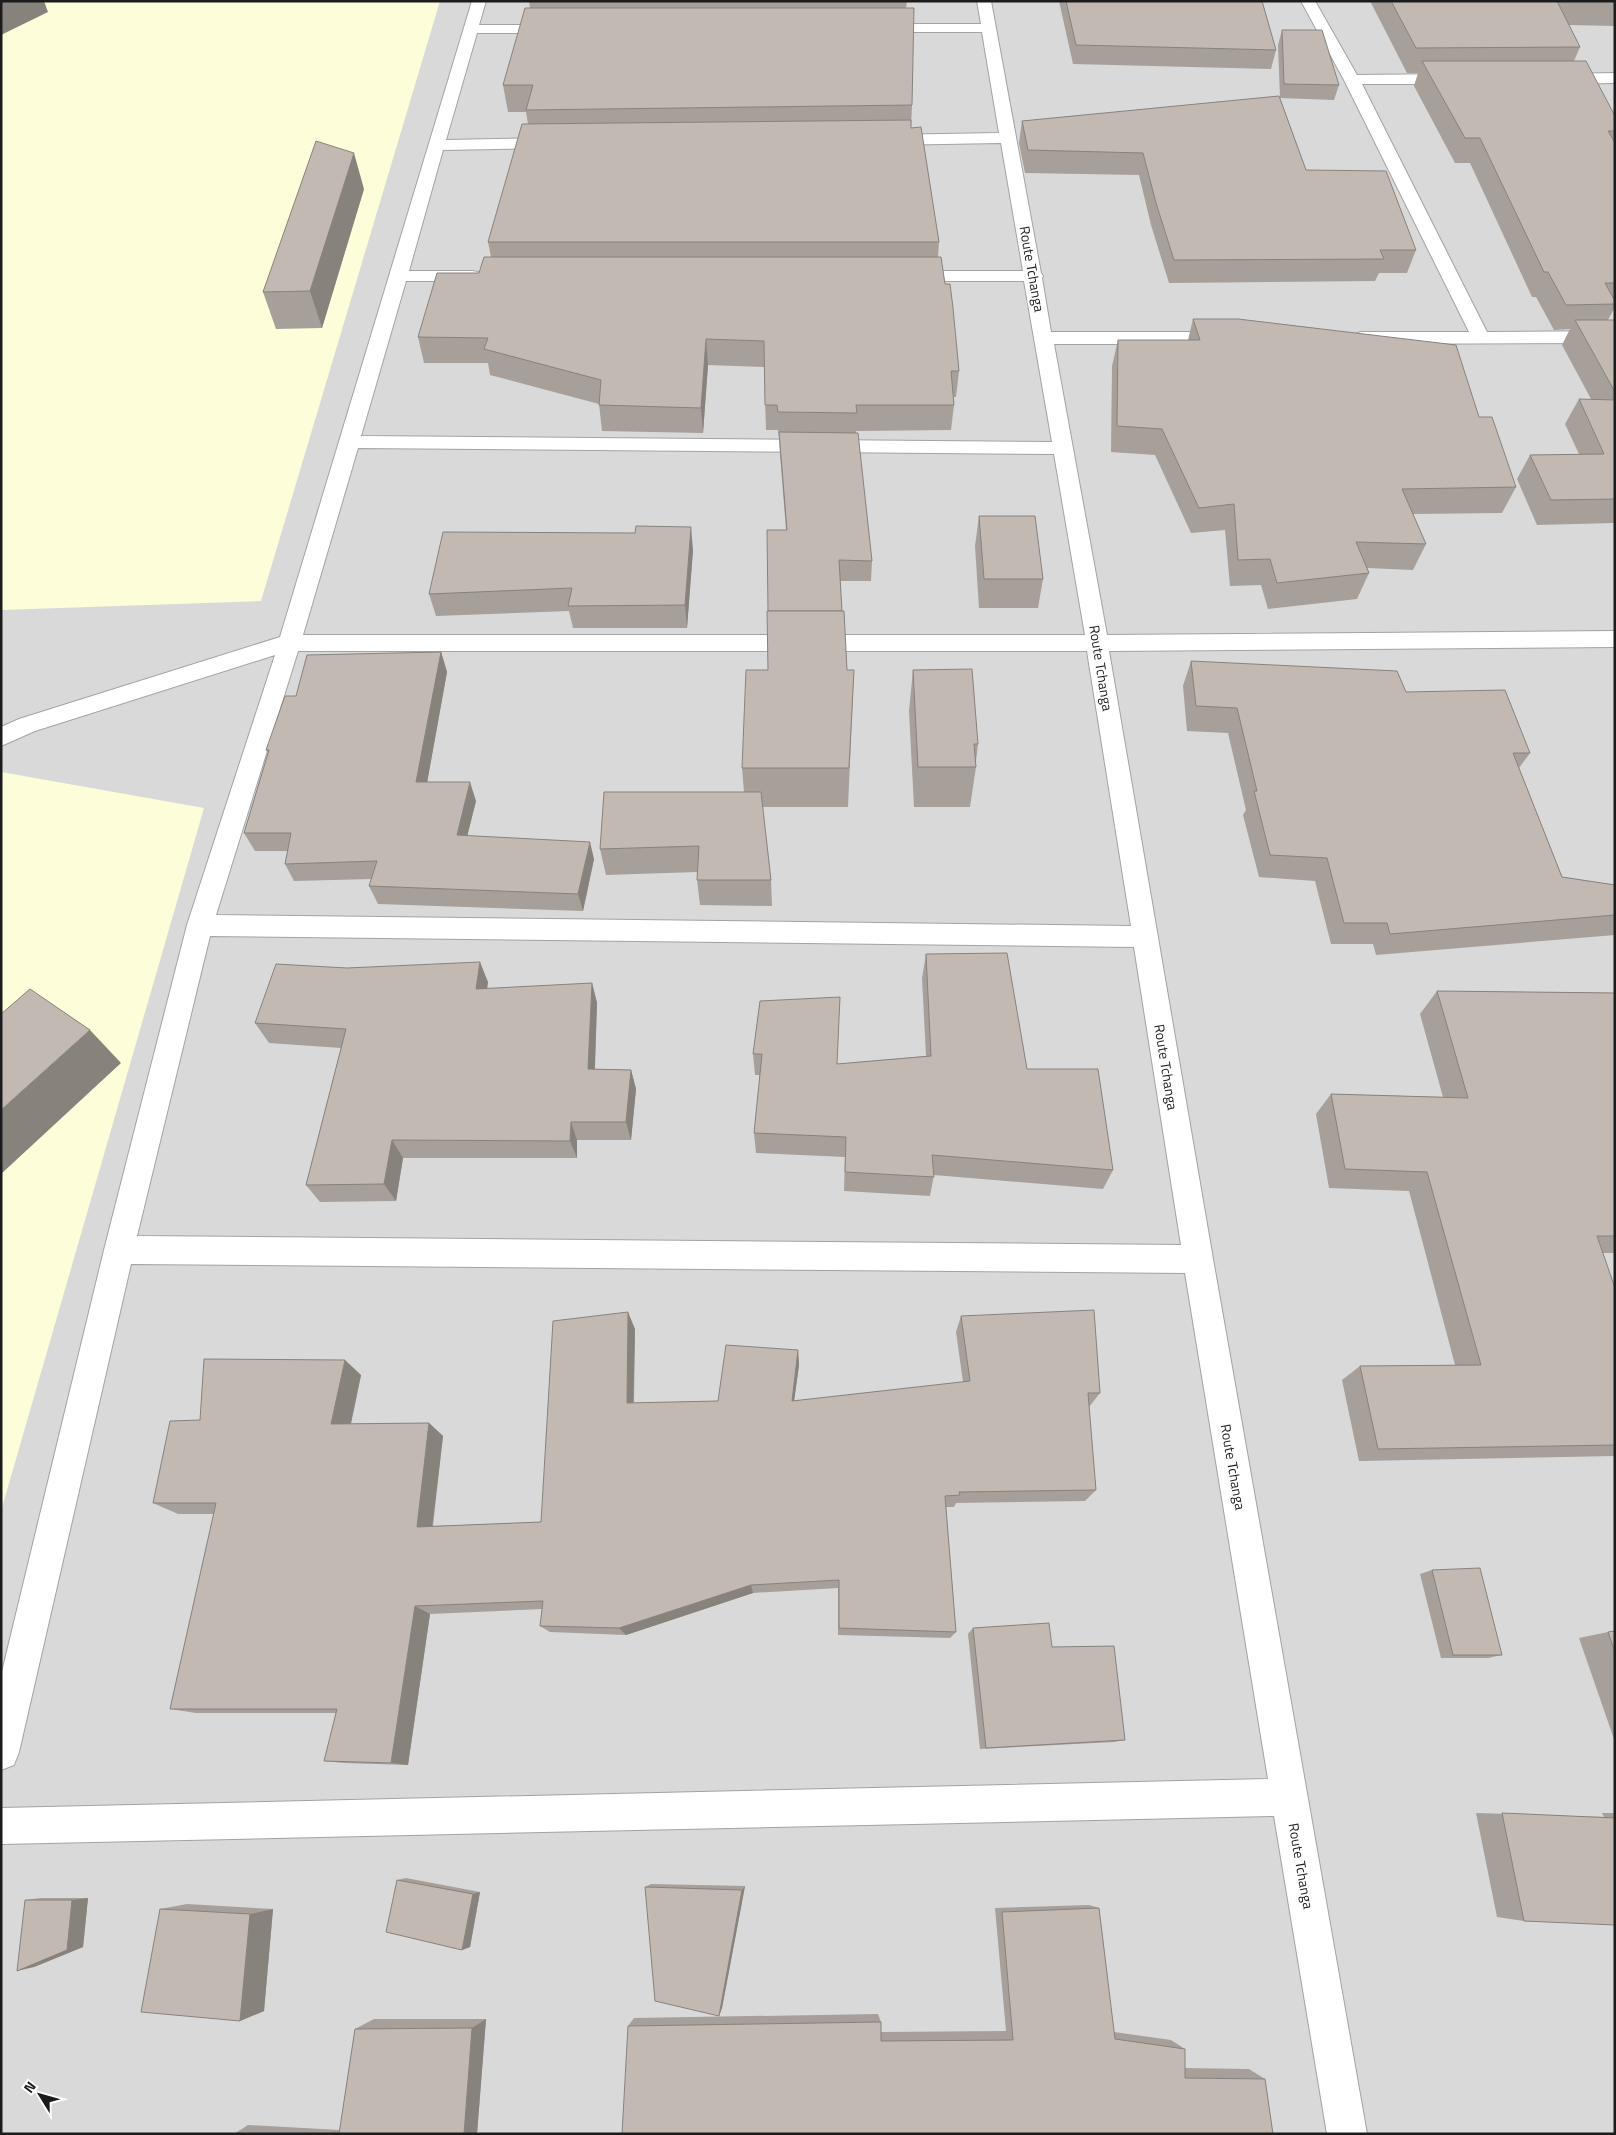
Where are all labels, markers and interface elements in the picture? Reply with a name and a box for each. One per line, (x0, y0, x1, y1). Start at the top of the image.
street label: Route Tchanga (1015, 224, 1050, 313)
street label: Route Tchanga (1084, 623, 1119, 712)
street label: Route Tchanga (1149, 1022, 1184, 1111)
street label: Route Tchanga (1216, 1422, 1251, 1511)
street label: Route Tchanga (1284, 1821, 1319, 1910)
north arrow (15, 2070, 65, 2120)
text: N (18, 2077, 41, 2097)

